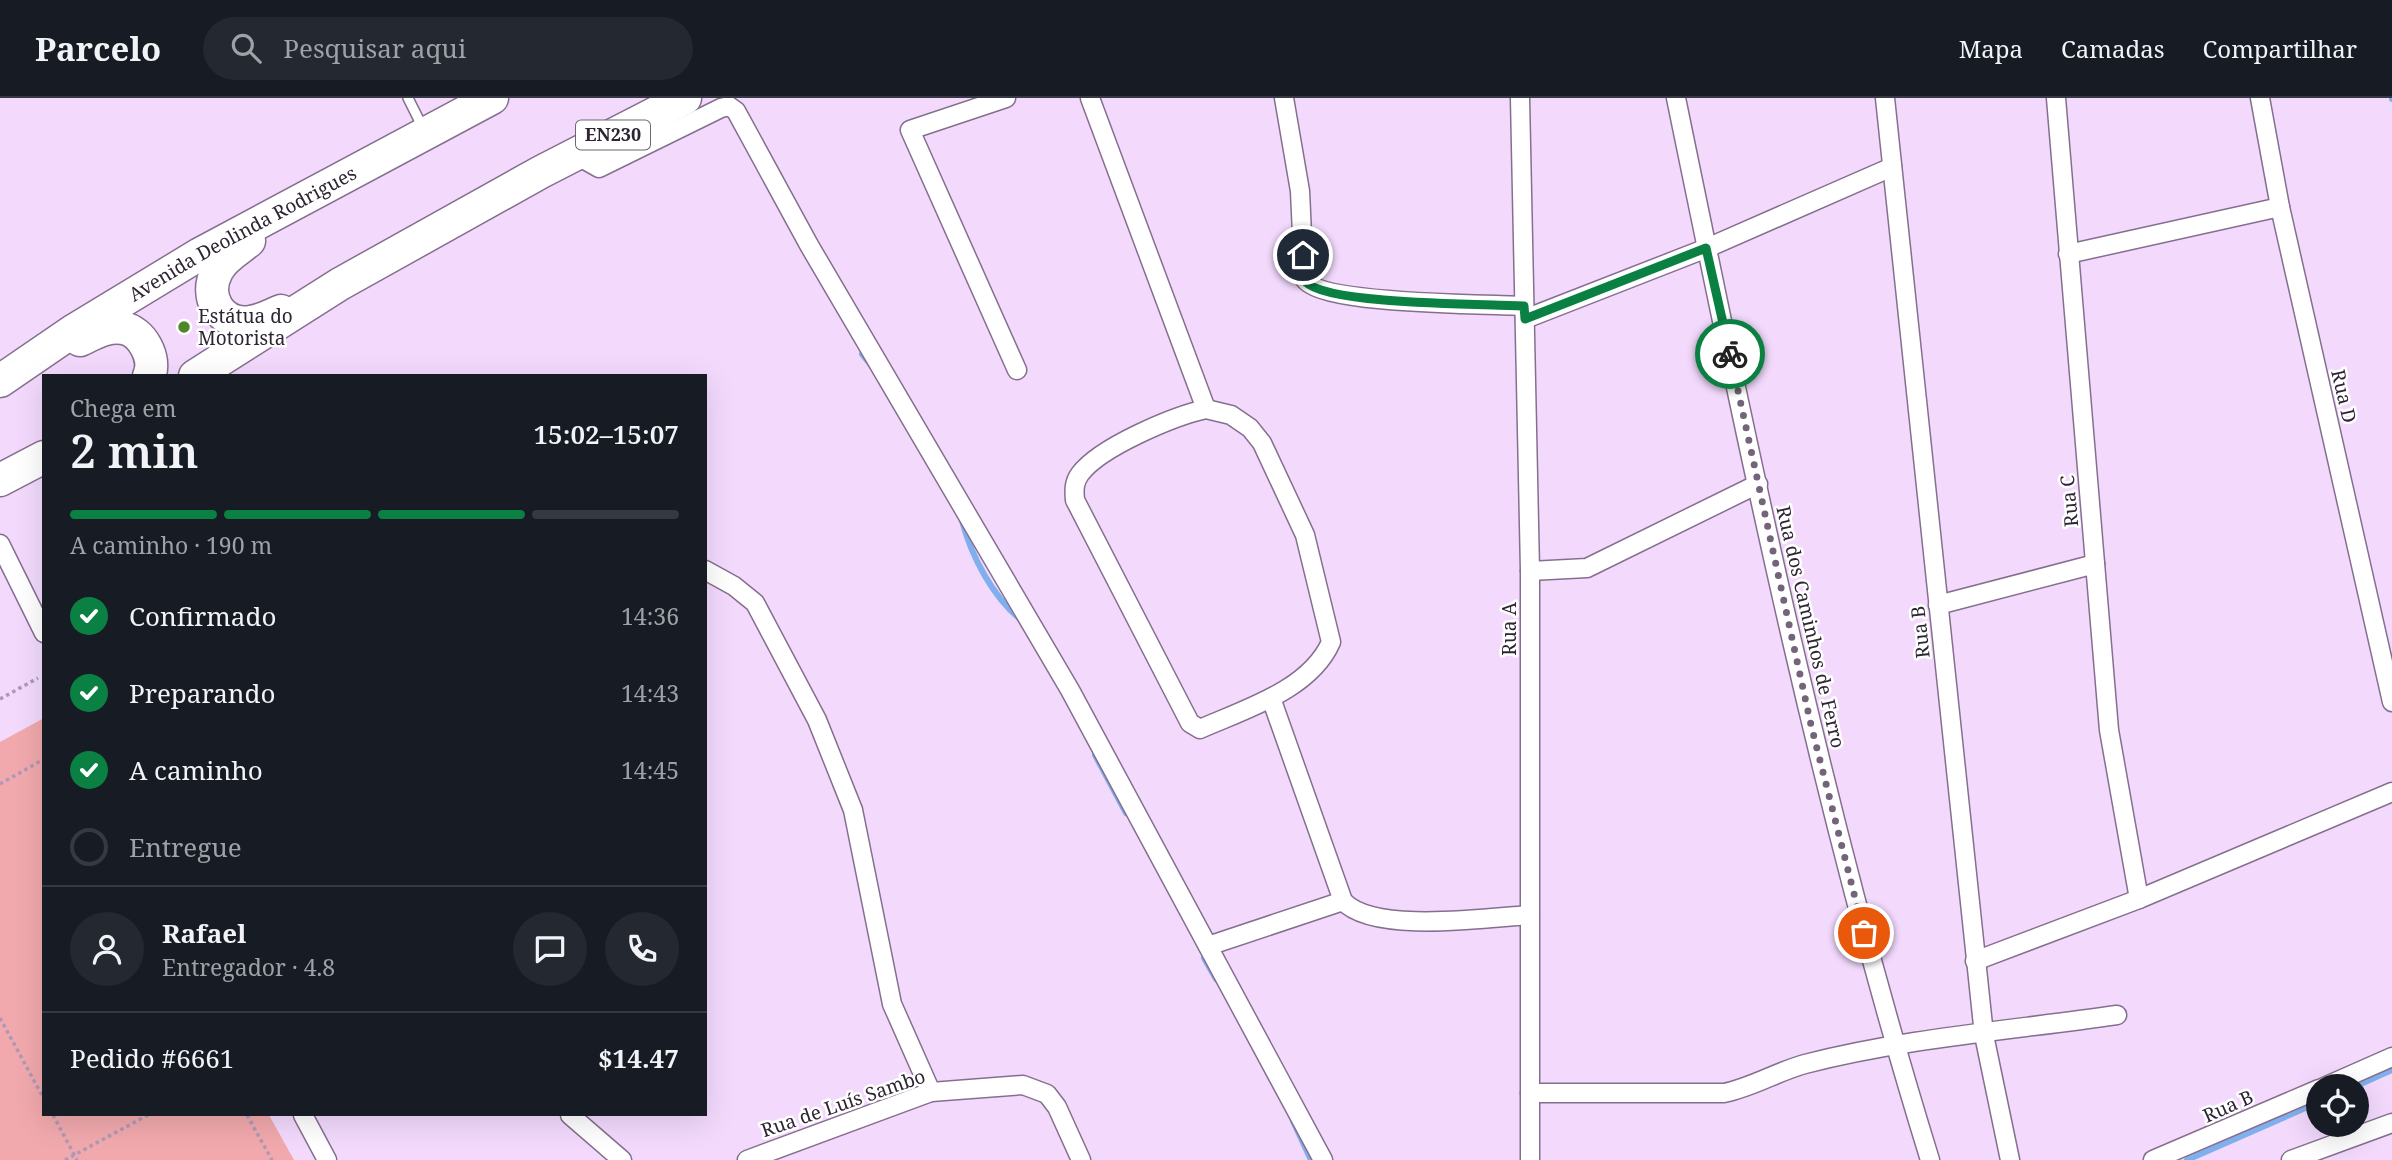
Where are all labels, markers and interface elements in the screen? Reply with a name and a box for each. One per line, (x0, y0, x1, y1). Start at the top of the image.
search box (203, 17, 693, 80)
text: Parcelo (35, 26, 161, 71)
icon: search (227, 29, 265, 67)
text: Pesquisar aqui (283, 30, 466, 66)
text: Mapa (1959, 32, 2023, 65)
text: Camadas (2061, 32, 2165, 65)
text: Compartilhar (2203, 32, 2357, 65)
road number: EN230 (576, 120, 650, 150)
street label: Avenida Deolinda Rodrigues (124, 160, 361, 307)
pin (1273, 225, 1333, 285)
icon: home (1284, 236, 1322, 274)
place label: Estátua do Motorista (198, 303, 293, 351)
marker: Estátua do Motorista (176, 319, 192, 335)
courier (1695, 319, 1765, 389)
icon: bike (1711, 335, 1749, 373)
street label: Rua D (2325, 367, 2363, 425)
text: Chega em (70, 392, 176, 424)
text: 15:02–15:07 (533, 416, 679, 452)
text: 2 min (70, 419, 198, 481)
street label: Rua C (2054, 474, 2084, 528)
street label: Rua dos Caminhos de Ferro (1770, 503, 1852, 751)
text: A caminho · 190 m (70, 529, 272, 561)
icon: check (70, 597, 108, 635)
text: Confirmado (129, 598, 276, 634)
text: 14:36 (621, 600, 679, 632)
street label: Rua A (1496, 602, 1522, 656)
street label: Rua B (1904, 604, 1936, 660)
icon: check (70, 674, 108, 712)
text: Preparando (129, 675, 276, 711)
text: 14:43 (621, 677, 679, 709)
icon: check (70, 751, 108, 789)
text: A caminho (129, 752, 263, 788)
text: 14:45 (621, 754, 679, 786)
text: Entregue (129, 829, 242, 865)
pin (1834, 903, 1894, 963)
button: person (70, 912, 144, 986)
button: chat (513, 912, 587, 986)
button: phone (605, 912, 679, 986)
icon: bag (1845, 914, 1883, 952)
text: Rafael (162, 915, 246, 951)
text: Entregador · 4.8 (162, 951, 335, 983)
text: Pedido #6661 (70, 1040, 234, 1076)
text: $14.47 (598, 1040, 679, 1076)
street label: Rua de Luís Sambo (757, 1063, 929, 1143)
map controls (2306, 1074, 2369, 1137)
button: locate (2306, 1074, 2369, 1137)
street label: Rua B (2199, 1083, 2257, 1129)

